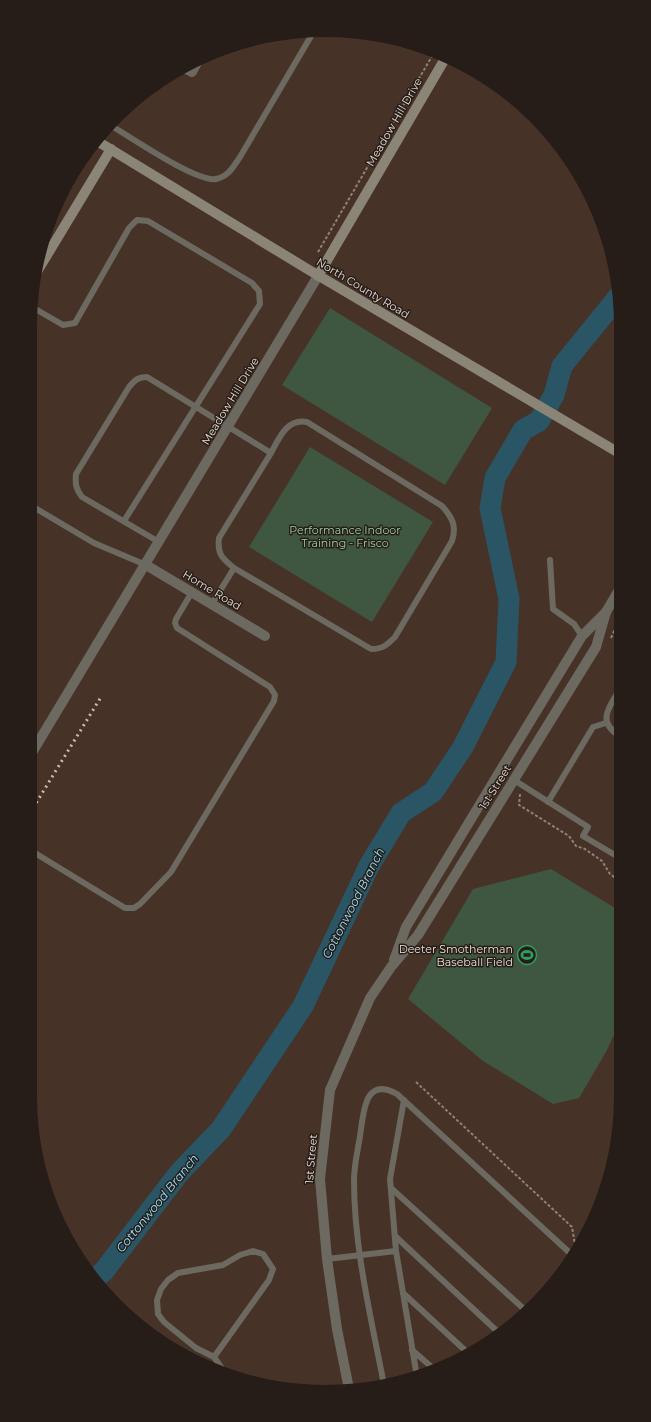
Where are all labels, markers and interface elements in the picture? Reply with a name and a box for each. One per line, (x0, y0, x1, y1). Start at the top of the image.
street label: Meadow Hill Drive (363, 75, 425, 169)
street label: North County Road (314, 255, 412, 321)
street label: Meadow Hill Drive (198, 354, 262, 447)
park label: Performance Indoor Training - Frisco (289, 523, 401, 550)
street label: Home Road (180, 567, 244, 613)
street label: 1st Street (476, 762, 514, 812)
water label: Cottonwood Branch (319, 845, 387, 961)
place label: Deeter Smotherman Baseball Field (399, 942, 513, 969)
sports icon: Deeter Smotherman Baseball Field (516, 944, 538, 966)
street label: 1st Street (302, 1133, 320, 1184)
water label: Cottonwood Branch (113, 1151, 201, 1255)

